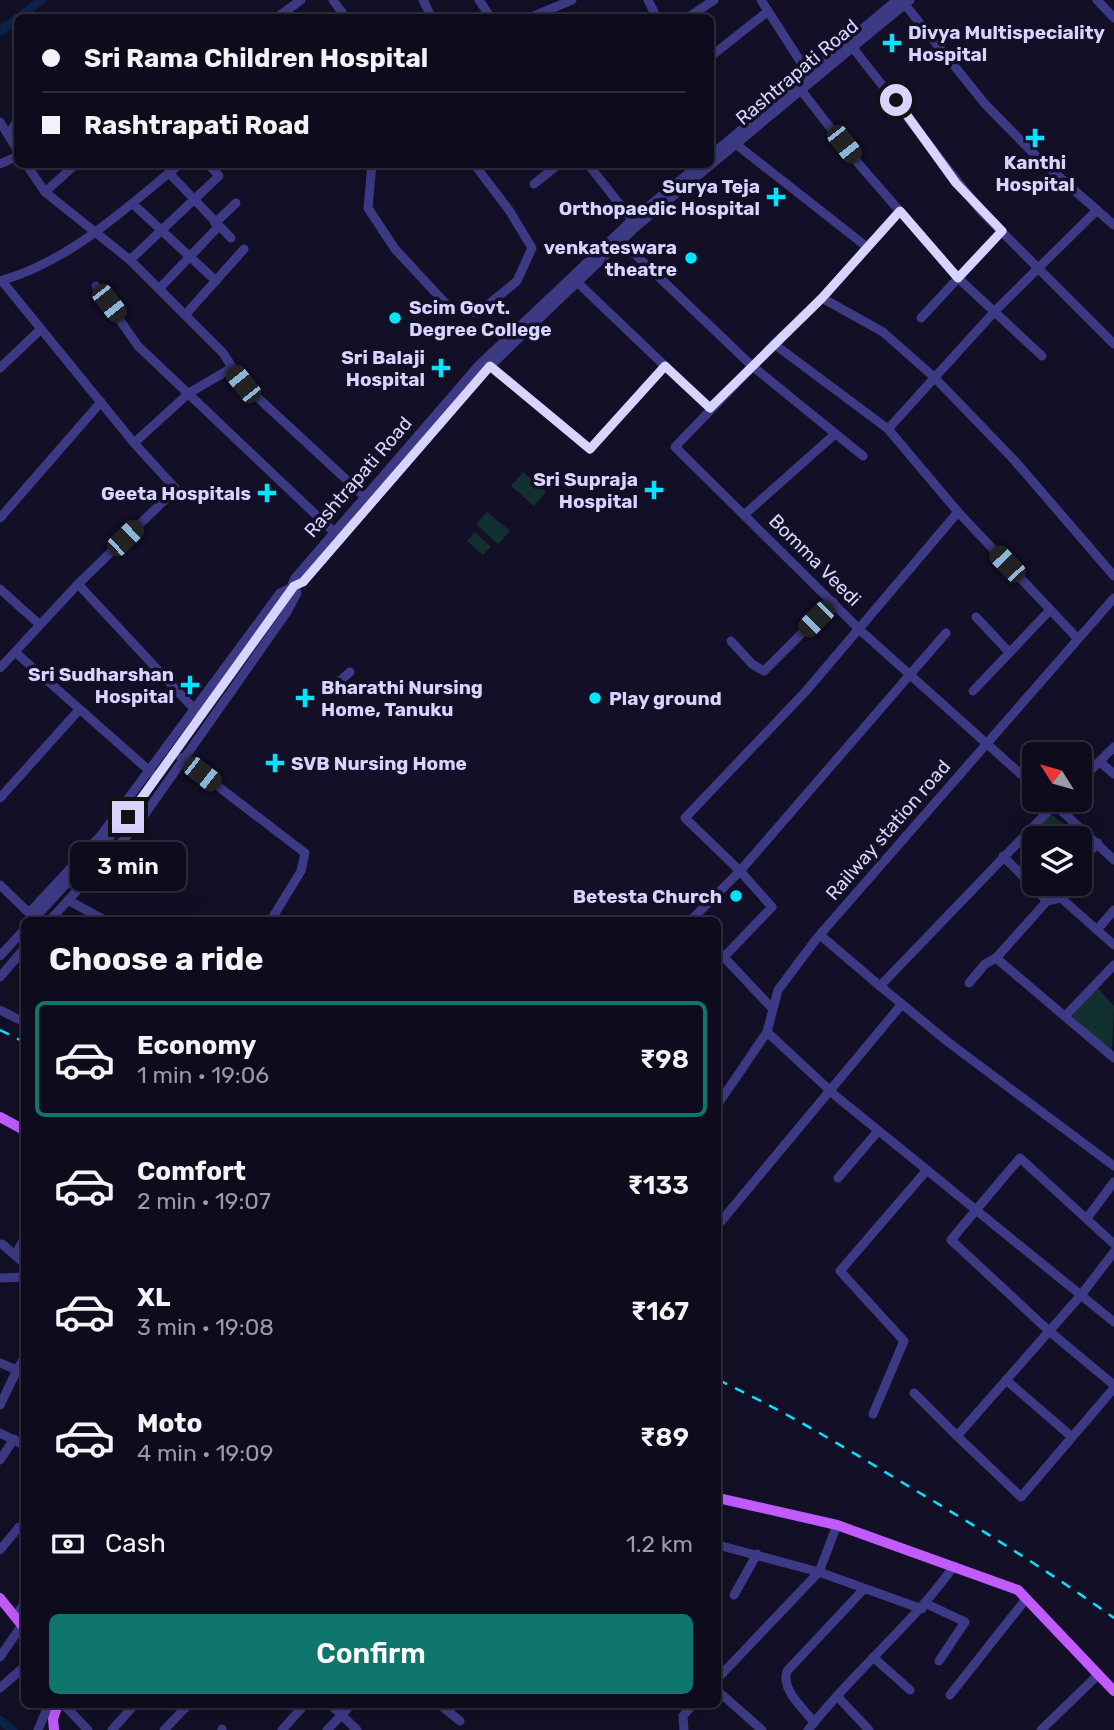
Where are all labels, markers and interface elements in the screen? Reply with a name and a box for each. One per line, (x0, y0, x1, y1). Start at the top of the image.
street label: Rashtrapati Road (731, 14, 863, 130)
place label: Divya Multispeciality Hospital (908, 21, 1106, 66)
marker: Divya Multispeciality Hospital (882, 33, 902, 53)
text: Sri Rama Children Hospital (84, 43, 428, 74)
route start (880, 84, 912, 116)
text: Rashtrapati Road (84, 110, 310, 141)
car (823, 121, 866, 167)
marker: Kanthi Hospital (1025, 128, 1045, 148)
place label: Kanthi Hospital (995, 151, 1075, 196)
place label: Surya Teja Orthopaedic Hospital (559, 175, 760, 220)
marker: Surya Teja Orthopaedic Hospital (766, 187, 786, 207)
place label: venkateswara theatre (544, 236, 677, 281)
marker: venkateswara theatre (683, 250, 699, 266)
car (88, 280, 131, 326)
place label: Scim Govt. Degree College (409, 296, 552, 341)
marker: Scim Govt. Degree College (387, 310, 403, 326)
place label: Sri Balaji Hospital (341, 346, 425, 391)
marker: Sri Balaji Hospital (431, 358, 451, 378)
car (222, 361, 265, 407)
street label: Rashtrapati Road (299, 412, 417, 542)
place label: Sri Supraja Hospital (533, 468, 638, 513)
marker: Sri Supraja Hospital (644, 480, 664, 500)
place label: Geeta Hospitals (101, 482, 251, 505)
marker: Geeta Hospitals (257, 483, 277, 503)
street label: Bomma Veedi (764, 509, 866, 611)
car (103, 516, 148, 560)
car (985, 542, 1030, 586)
car (794, 597, 839, 641)
place label: Sri Sudharshan Hospital (28, 663, 174, 708)
marker: Sri Sudharshan Hospital (180, 675, 200, 695)
place label: Bharathi Nursing Home, Tanuku (321, 676, 483, 721)
place label: Play ground (609, 687, 722, 710)
marker: Bharathi Nursing Home, Tanuku (295, 688, 315, 708)
marker: Play ground (587, 690, 603, 706)
north arrow (1022, 742, 1092, 812)
map controls (1022, 742, 1092, 896)
place label: SVB Nursing Home (291, 752, 467, 775)
car (179, 753, 226, 795)
marker: SVB Nursing Home (265, 753, 285, 773)
street label: Railway station road (821, 755, 955, 905)
route end (112, 801, 144, 833)
button: layers (1022, 826, 1092, 896)
callout: 3 min (70, 842, 186, 890)
text: 3 min (97, 852, 159, 880)
place label: Betesta Church (573, 885, 722, 908)
marker: Betesta Church (728, 888, 744, 904)
text: Choose a ride (49, 940, 263, 978)
icon: car (53, 1028, 116, 1091)
text: Economy (137, 1030, 256, 1061)
text: ₹98 (640, 1044, 689, 1075)
text: 1 min · 19:06 (137, 1061, 269, 1089)
icon: car (53, 1154, 116, 1217)
text: Comfort (137, 1156, 246, 1187)
text: ₹133 (628, 1170, 689, 1201)
text: 2 min · 19:07 (137, 1187, 271, 1215)
icon: car (53, 1280, 116, 1343)
text: XL (137, 1282, 170, 1313)
text: ₹167 (631, 1296, 689, 1327)
text: 3 min · 19:08 (137, 1313, 274, 1341)
icon: car (53, 1406, 116, 1469)
text: Moto (137, 1408, 202, 1439)
text: ₹89 (640, 1422, 689, 1453)
text: 4 min · 19:09 (137, 1439, 273, 1467)
icon: cash (49, 1525, 87, 1563)
text: Cash (105, 1528, 166, 1559)
text: 1.2 km (626, 1530, 693, 1558)
button: Confirm (49, 1614, 693, 1694)

